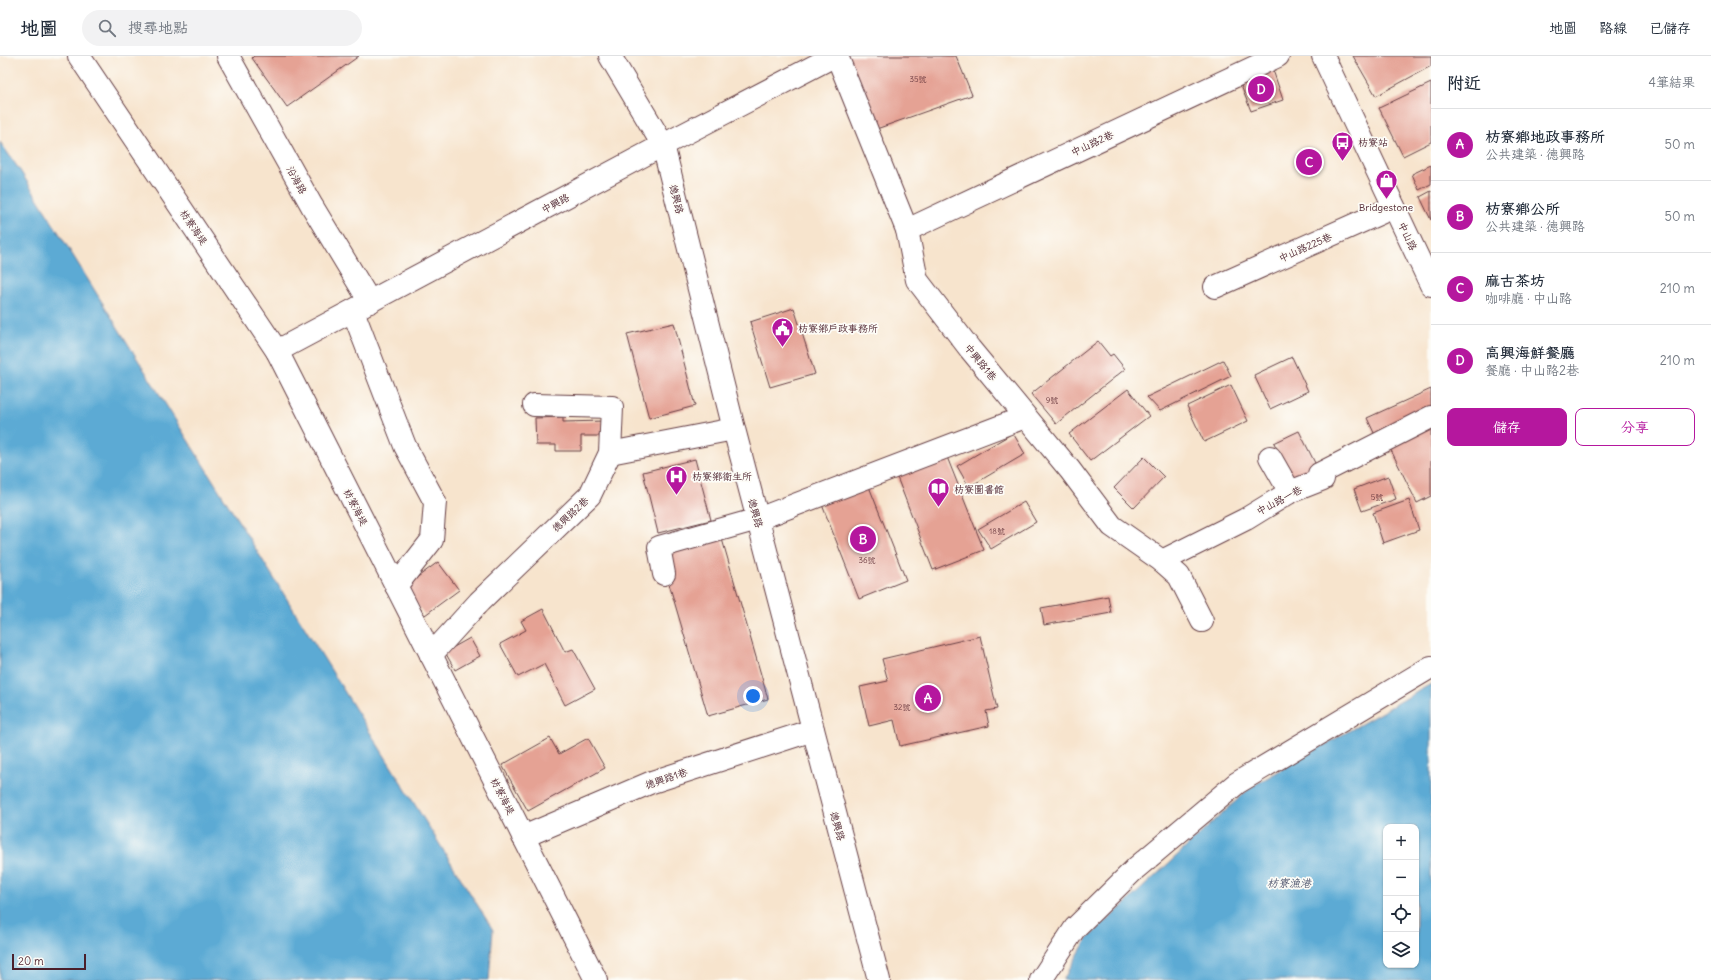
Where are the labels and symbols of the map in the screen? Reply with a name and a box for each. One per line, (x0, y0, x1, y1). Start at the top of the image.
house number: 35號 (909, 74, 927, 84)
pin: D (1248, 74, 1274, 104)
street label: 中山路2巷 (1069, 128, 1116, 159)
bus stop icon: 枋寮站 (1330, 129, 1356, 162)
place label: 枋寮站 (1358, 136, 1388, 149)
pin: C (1296, 147, 1322, 177)
street label: 沿海路 (284, 164, 310, 197)
shop icon: Bridgestone (1373, 168, 1399, 201)
street label: 德興路 (667, 183, 686, 215)
street label: 中興路 (539, 191, 572, 216)
place label: Bridgestone (1359, 201, 1413, 214)
street label: 枋寮海堤 (177, 207, 210, 247)
street label: 中山路 (1395, 220, 1420, 253)
street label: 中山路225巷 (1277, 230, 1335, 265)
public building icon: 枋寮鄉戶政事務所 (769, 315, 795, 348)
place label: 枋寮鄉戶政事務所 (798, 322, 878, 335)
street label: 中興路1巷 (962, 341, 1000, 384)
house number: 9號 (1046, 395, 1058, 405)
hospital icon: 枋寮鄉衛生所 (664, 463, 690, 496)
place label: 枋寮鄉衛生所 (692, 470, 752, 483)
library icon: 枋寮圖書館 (925, 476, 951, 509)
street label: 中山路一巷 (1254, 482, 1305, 518)
place label: 枋寮圖書館 (954, 483, 1004, 496)
street label: 枋寮海堤 (341, 486, 370, 528)
house number: 5號 (1371, 492, 1383, 502)
street label: 德興路2巷 (549, 493, 592, 535)
street label: 德興路 (745, 497, 766, 529)
pin: B (850, 524, 876, 554)
house number: 18號 (989, 526, 1005, 536)
house number: 36號 (858, 555, 876, 565)
pin: A (915, 683, 941, 713)
your location (743, 686, 763, 706)
house number: 32號 (894, 702, 910, 712)
street label: 德興路1巷 (643, 765, 690, 792)
street label: 枋寮海堤 (488, 775, 517, 817)
street label: 德興路 (827, 810, 848, 842)
water label: 枋寮漁港 (1267, 876, 1312, 890)
scale bar (12, 952, 86, 971)

